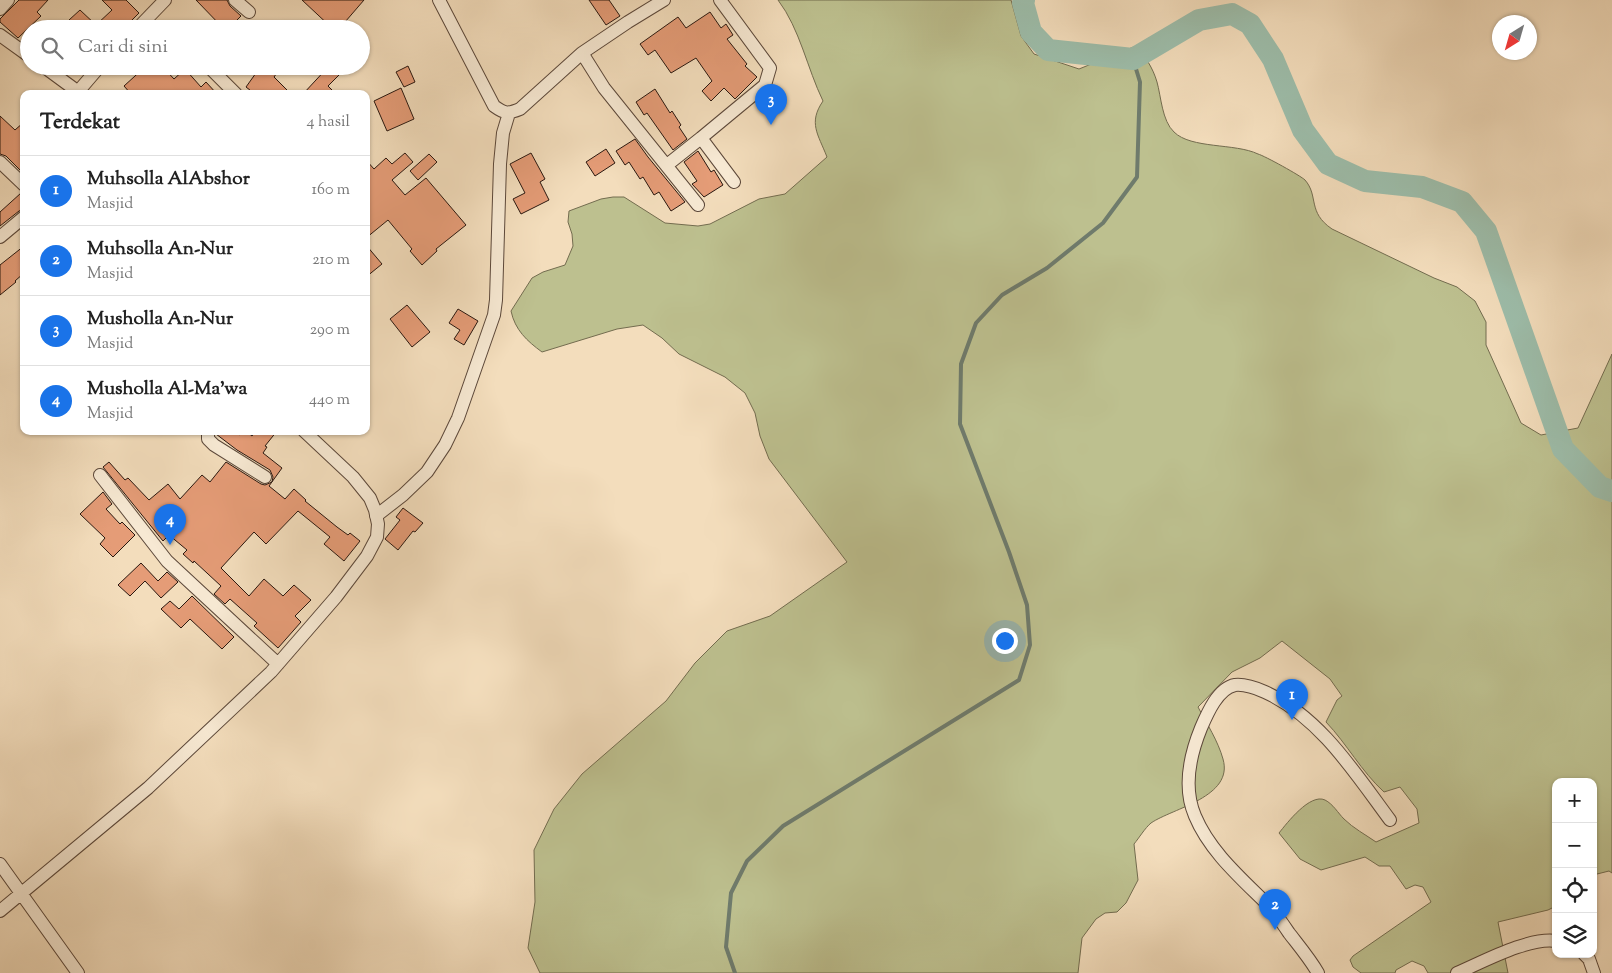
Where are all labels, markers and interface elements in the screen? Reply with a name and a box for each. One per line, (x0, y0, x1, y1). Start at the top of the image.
north arrow (1492, 15, 1537, 60)
search box (20, 20, 370, 75)
icon: search (38, 34, 66, 62)
text: Cari di sini (78, 34, 168, 61)
pin: 3 (755, 84, 787, 125)
text: Terdekat (40, 108, 120, 138)
text: 4 hasil (306, 111, 350, 134)
text: Muhsolla AlAbshor (87, 166, 250, 193)
text: 1 (53, 179, 59, 202)
text: 160 m (312, 179, 350, 202)
text: Masjid (87, 193, 133, 216)
text: Muhsolla An-Nur (87, 236, 233, 263)
text: 2 (52, 249, 60, 272)
text: 210 m (312, 249, 350, 272)
text: Masjid (87, 263, 133, 286)
text: Musholla An-Nur (87, 306, 233, 333)
text: 3 (53, 319, 59, 342)
text: 290 m (310, 319, 350, 342)
text: Masjid (87, 333, 133, 356)
text: Musholla Al-Ma'wa (87, 376, 247, 403)
text: 4 (52, 389, 60, 412)
text: 440 m (309, 389, 350, 412)
text: Masjid (87, 403, 133, 426)
pin: 4 (154, 504, 186, 545)
your location (992, 628, 1018, 654)
pin: 1 (1276, 679, 1308, 720)
map controls (1552, 778, 1597, 958)
button: + (1552, 778, 1597, 823)
button: − (1552, 823, 1597, 868)
button: locate (1552, 868, 1597, 913)
pin: 2 (1259, 889, 1291, 930)
button: layers (1552, 913, 1597, 958)

